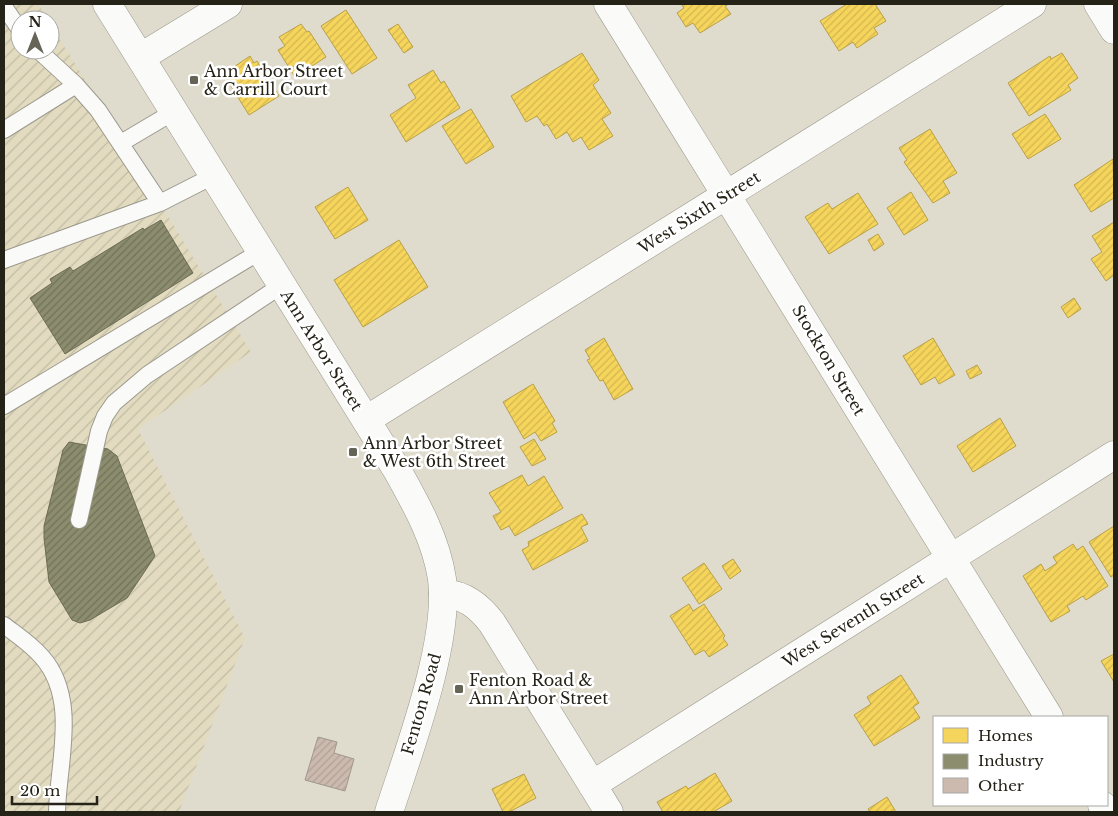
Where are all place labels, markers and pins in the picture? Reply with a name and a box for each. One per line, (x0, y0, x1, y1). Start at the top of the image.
place label: Ann Arbor Street & Carrill Court (203, 61, 343, 99)
marker: Ann Arbor Street & Carrill Court (188, 74, 200, 86)
place label: Ann Arbor Street & West 6th Street (362, 433, 506, 471)
marker: Ann Arbor Street & West 6th Street (347, 446, 359, 458)
place label: Fenton Road & Ann Arbor Street (468, 670, 608, 708)
marker: Fenton Road & Ann Arbor Street (453, 683, 465, 695)

